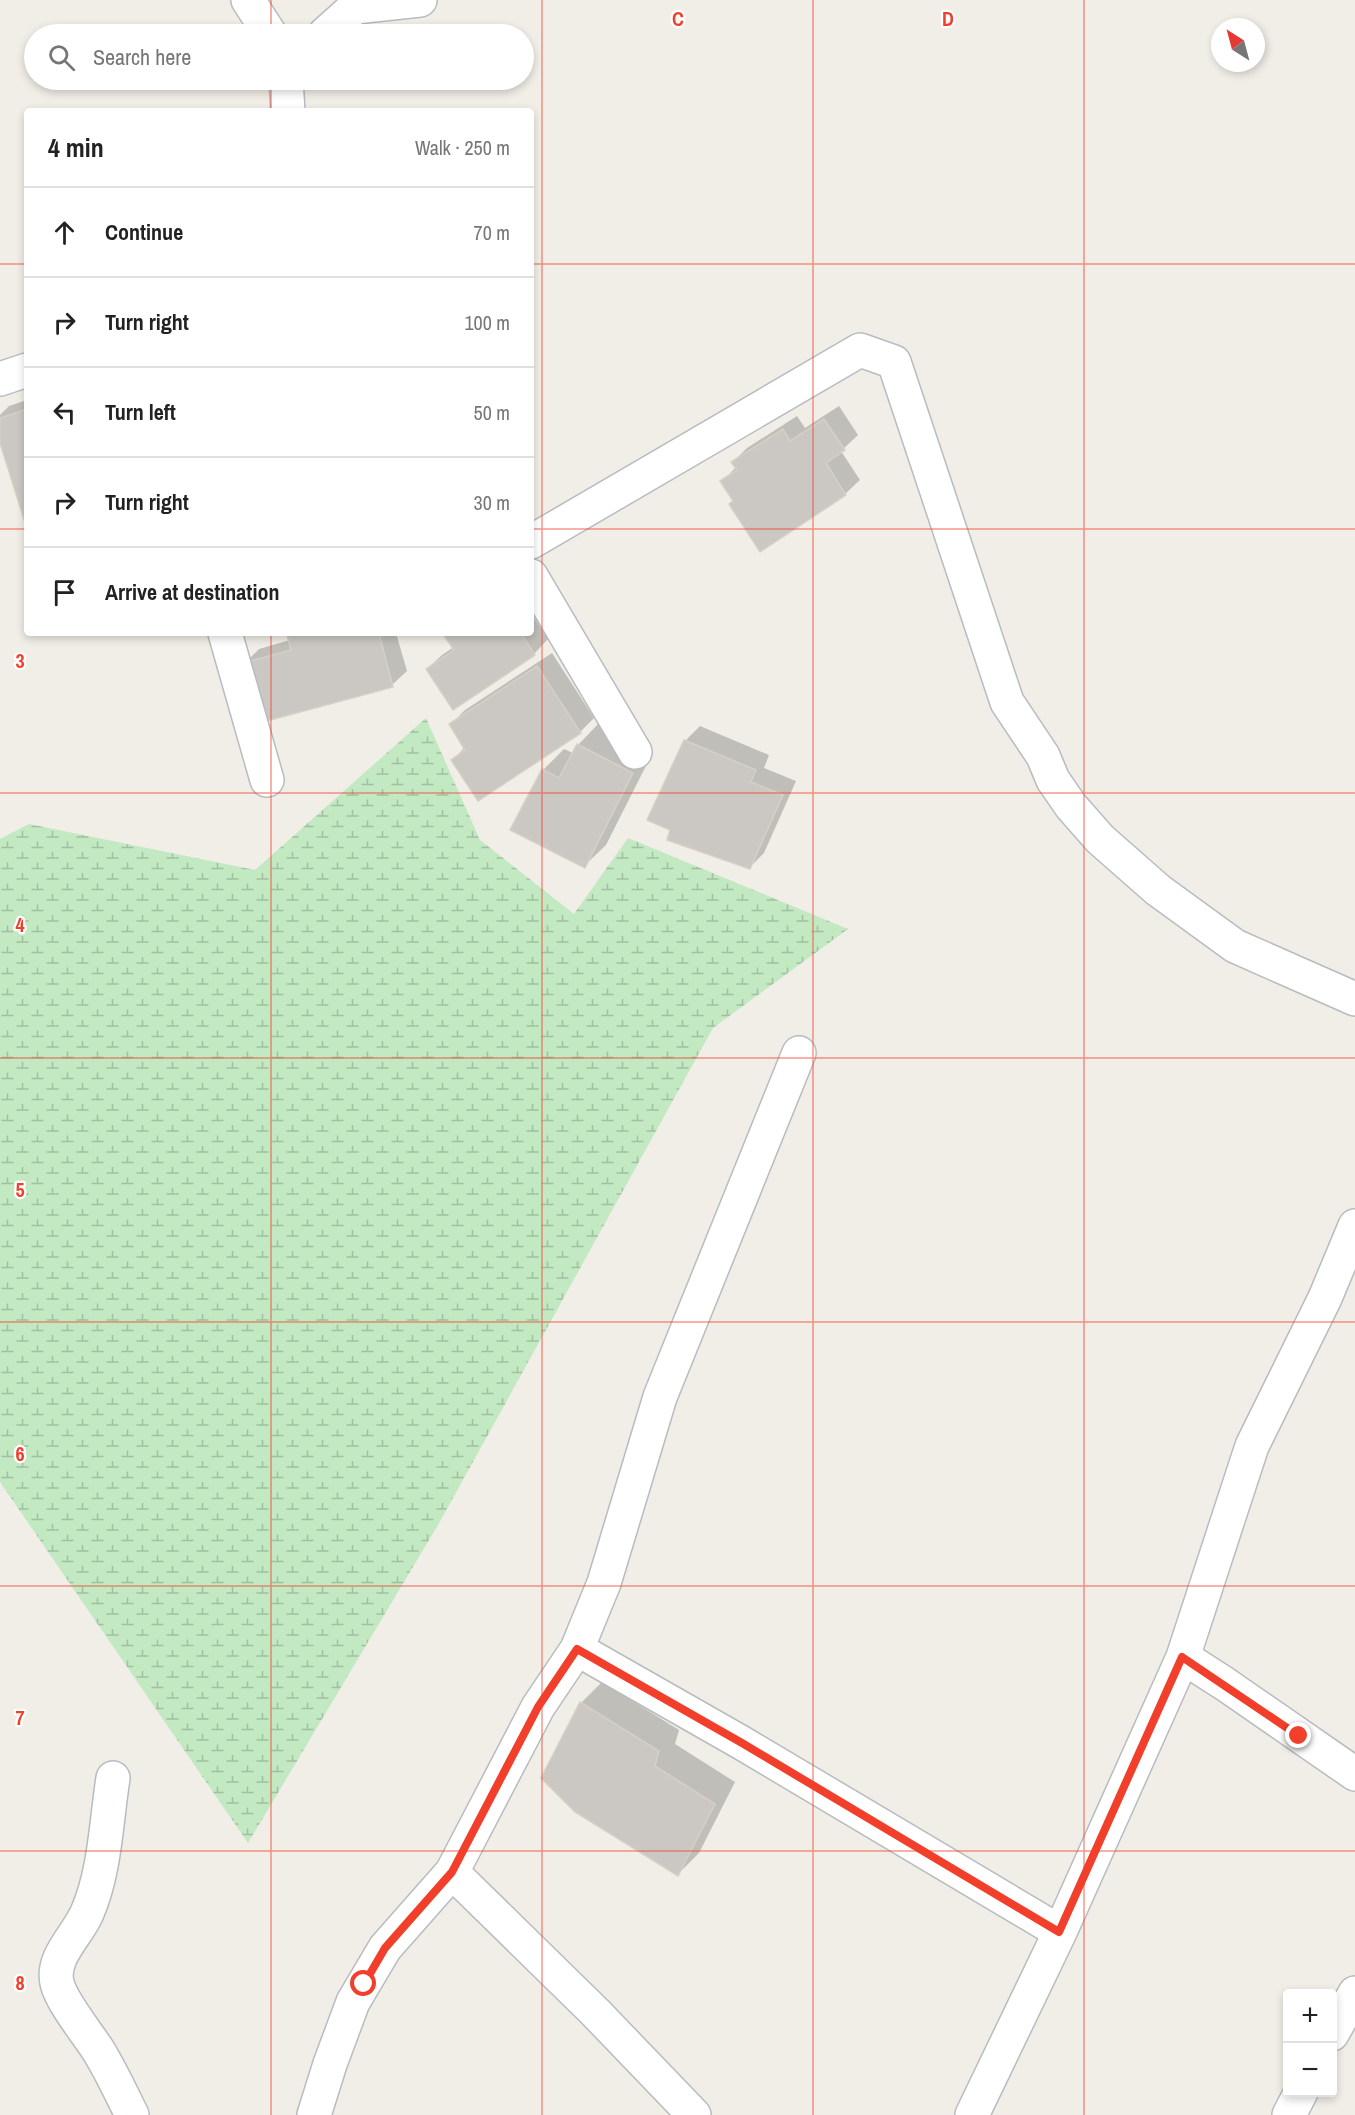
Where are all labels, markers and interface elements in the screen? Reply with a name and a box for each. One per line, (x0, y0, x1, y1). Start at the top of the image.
text: C (672, 5, 684, 32)
text: D (942, 5, 954, 32)
north arrow (1211, 18, 1265, 72)
search box (24, 24, 534, 90)
icon: search (45, 41, 78, 74)
text: Search here (93, 42, 191, 72)
text: 4 min (48, 130, 104, 165)
text: Walk · 250 m (415, 134, 510, 161)
icon: ahead (48, 216, 81, 249)
text: Continue (105, 217, 183, 247)
text: 70 m (474, 219, 510, 246)
icon: right (48, 306, 81, 339)
text: Turn right (105, 307, 189, 337)
text: 100 m (464, 309, 510, 336)
icon: left (48, 396, 81, 429)
text: Turn left (105, 397, 176, 427)
text: 50 m (474, 399, 510, 426)
icon: right (48, 486, 81, 519)
text: Turn right (105, 487, 189, 517)
text: 30 m (474, 489, 510, 516)
icon: arrive (48, 576, 81, 609)
text: Arrive at destination (105, 577, 279, 607)
text: 3 (15, 647, 25, 674)
text: 4 (15, 911, 25, 938)
text: 5 (15, 1176, 25, 1203)
text: 6 (15, 1440, 25, 1467)
text: 7 (15, 1704, 25, 1731)
route end (1285, 1722, 1311, 1748)
text: 8 (15, 1969, 25, 1996)
route start (350, 1970, 376, 1996)
map controls (1283, 1989, 1337, 2097)
button: + (1283, 1989, 1337, 2043)
button: − (1283, 2043, 1337, 2097)

